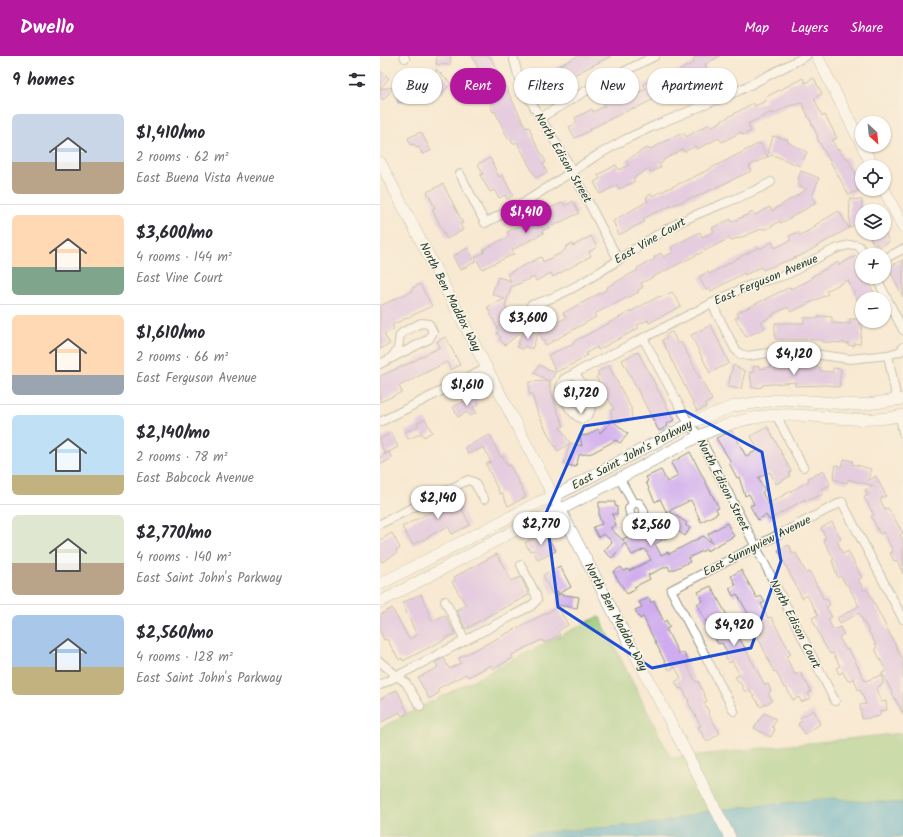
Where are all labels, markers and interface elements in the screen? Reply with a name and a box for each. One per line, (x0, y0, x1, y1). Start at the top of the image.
text: Dwello (20, 13, 74, 43)
text: Map (745, 17, 769, 39)
text: Layers (791, 17, 829, 39)
text: Share (851, 17, 883, 39)
text: 9 homes (12, 67, 75, 94)
chip: Buy (392, 68, 442, 104)
chip: Rent (450, 68, 506, 104)
chip: Filters (514, 68, 578, 104)
chip: New (586, 68, 639, 104)
chip: Apartment (647, 68, 737, 104)
icon: filters (346, 69, 368, 91)
street label: North Edison Street (529, 109, 597, 207)
north arrow (855, 116, 891, 152)
map controls (855, 116, 891, 328)
text: $1,410/mo (136, 120, 205, 147)
icon: home (44, 130, 92, 178)
text: 2 rooms · 62 m² (136, 147, 229, 168)
button: locate (855, 160, 891, 196)
text: East Buena Vista Avenue (136, 168, 274, 189)
pin: $1,410 (493, 200, 559, 234)
text: $1,410 (510, 202, 542, 223)
button: layers (855, 204, 891, 240)
street label: East Vine Court (611, 213, 690, 269)
text: $3,600/mo (136, 220, 213, 247)
icon: home (44, 231, 92, 279)
street label: North Ben Maddox Way (414, 239, 486, 355)
text: 4 rooms · 144 m² (136, 247, 232, 268)
button: + (855, 248, 891, 284)
street label: East Ferguson Avenue (711, 249, 822, 311)
text: East Vine Court (136, 268, 223, 289)
button: − (855, 292, 891, 328)
pin: $3,600 (495, 306, 561, 340)
text: $3,600 (509, 308, 547, 329)
text: $1,610/mo (136, 320, 205, 347)
icon: home (44, 331, 92, 379)
pin: $4,120 (761, 342, 827, 376)
text: $4,120 (776, 344, 812, 365)
text: 2 rooms · 66 m² (136, 347, 228, 368)
text: East Ferguson Avenue (136, 368, 257, 389)
pin: $1,610 (434, 373, 500, 407)
text: $1,610 (451, 375, 483, 396)
pin: $1,720 (548, 381, 614, 415)
text: $1,720 (563, 383, 599, 404)
street label: East Saint John's Parkway (568, 415, 696, 495)
text: $2,140/mo (136, 420, 210, 447)
icon: home (44, 431, 92, 479)
street label: North Edison Street (691, 435, 755, 535)
text: 2 rooms · 78 m² (136, 447, 228, 468)
text: East Babcock Avenue (136, 468, 254, 489)
pin: $2,140 (405, 486, 471, 520)
text: $2,140 (420, 488, 456, 509)
street label: East Sunnyview Avenue (700, 510, 815, 582)
pin: $2,770 (508, 512, 574, 546)
pin: $2,560 (618, 513, 684, 547)
text: $2,770 (522, 514, 560, 535)
text: $2,560 (632, 515, 670, 536)
text: $2,770/mo (136, 520, 212, 547)
icon: home (44, 531, 92, 579)
text: 4 rooms · 140 m² (136, 547, 231, 568)
street label: North Ben Maddox Way (579, 559, 653, 675)
text: East Saint John's Parkway (136, 568, 282, 589)
street label: North Edison Court (764, 576, 826, 672)
pin: $4,920 (701, 613, 767, 647)
text: $4,920 (714, 615, 754, 636)
text: $2,560/mo (136, 620, 213, 647)
icon: home (44, 631, 92, 679)
text: 4 rooms · 128 m² (136, 647, 233, 668)
text: East Saint John's Parkway (136, 668, 282, 689)

